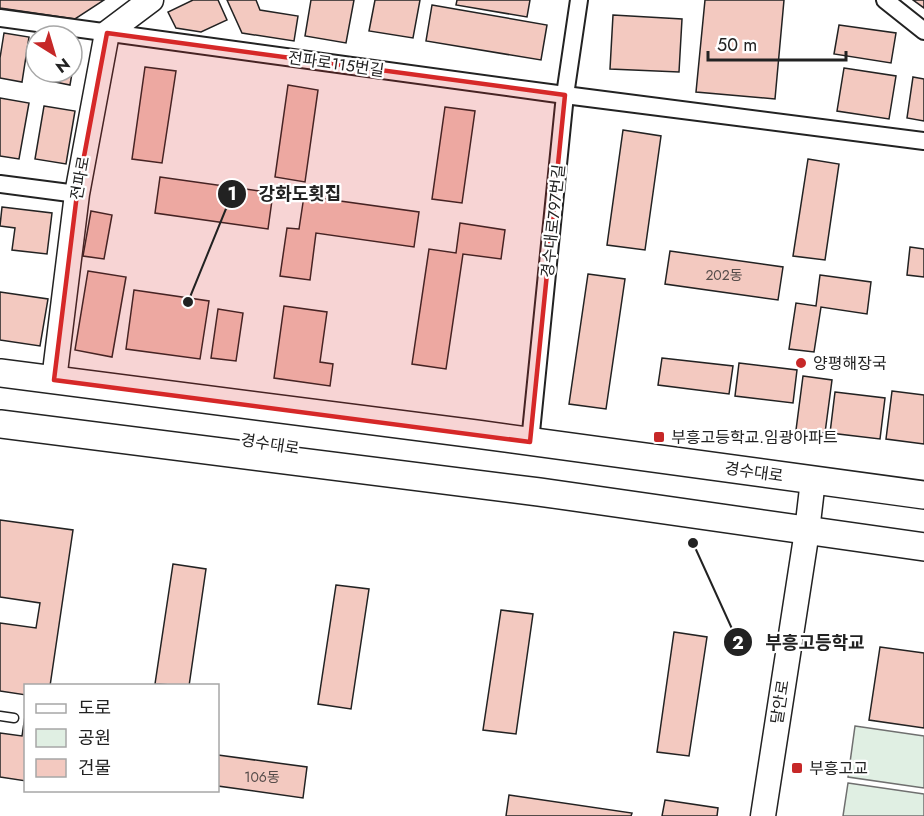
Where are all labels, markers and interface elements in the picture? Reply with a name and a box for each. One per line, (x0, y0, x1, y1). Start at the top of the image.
north arrow (24, 24, 84, 84)
scale bar (708, 24, 846, 62)
text: 50 m (717, 32, 757, 58)
street label: 전파로115번길 (286, 46, 386, 82)
text: N (51, 53, 75, 79)
street label: 전파로 (65, 154, 95, 202)
street label: 경수대로797번길 (536, 163, 570, 279)
callout: 강화도횟집 (217, 176, 354, 212)
text: 1 (227, 181, 237, 207)
text: 강화도횟집 (259, 181, 341, 207)
house number: 202동 (705, 265, 743, 285)
place label: 양평해장국 (813, 352, 887, 375)
marker: 양평해장국 (794, 356, 808, 370)
place label: 부흥고등학교.임광아파트 (671, 426, 838, 449)
street label: 경수대로 (239, 428, 301, 460)
marker: 부흥고등학교.임광아파트 (652, 430, 666, 444)
street label: 경수대로 (723, 457, 785, 488)
callout: 부흥고등학교 (723, 624, 877, 660)
text: 2 (732, 630, 744, 656)
text: 부흥고등학교 (765, 630, 865, 656)
street label: 달안로 (765, 678, 795, 726)
legend (24, 684, 219, 792)
text: 도로 (78, 695, 111, 721)
text: 공원 (78, 725, 111, 751)
text: 건물 (78, 755, 111, 781)
place label: 부흥고교 (809, 757, 868, 780)
marker: 부흥고교 (790, 761, 804, 775)
house number: 106동 (244, 767, 280, 787)

